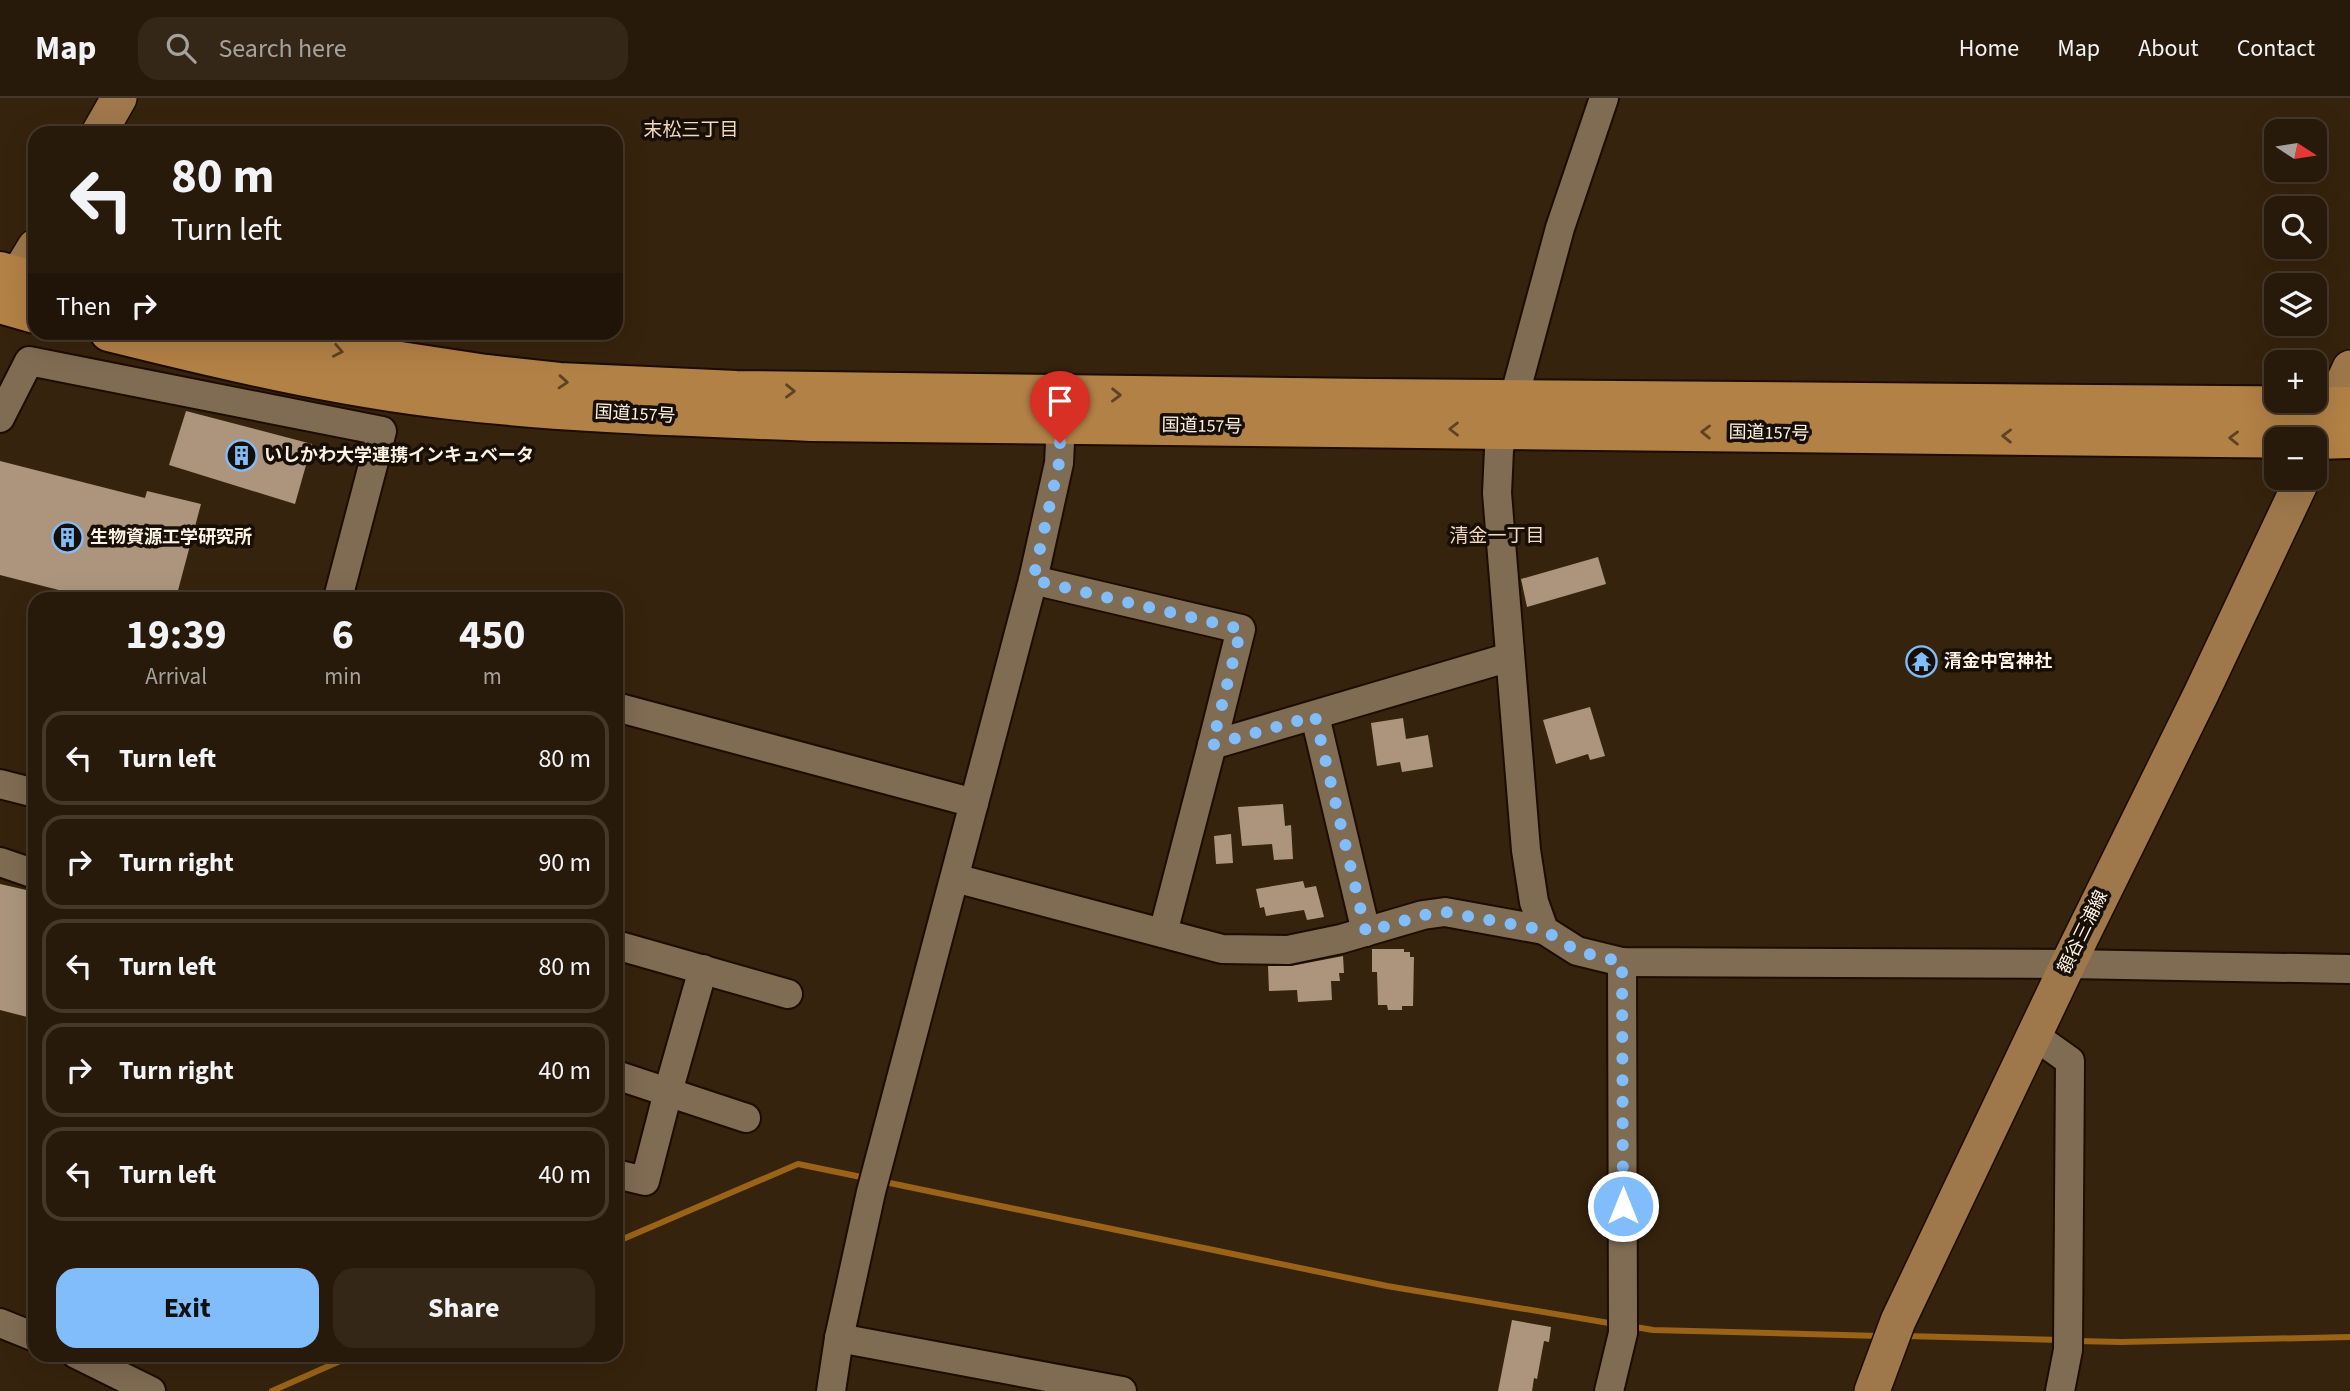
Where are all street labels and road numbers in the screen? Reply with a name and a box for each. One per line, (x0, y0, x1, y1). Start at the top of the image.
street label: 国道157号 (594, 399, 676, 429)
street label: 国道157号 (1161, 413, 1243, 439)
street label: 国道157号 (1728, 420, 1810, 446)
street label: 額谷三浦線 (2052, 886, 2114, 978)

